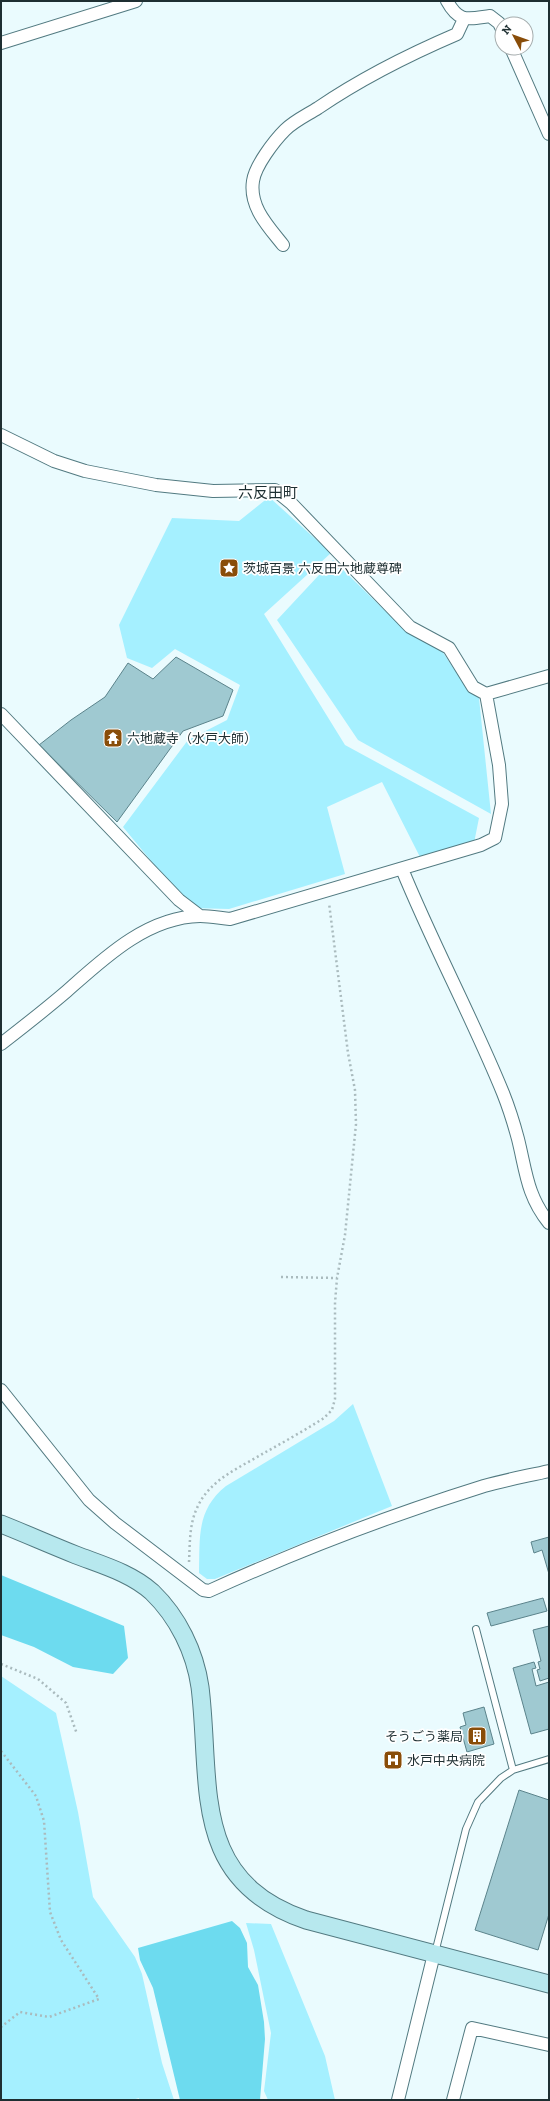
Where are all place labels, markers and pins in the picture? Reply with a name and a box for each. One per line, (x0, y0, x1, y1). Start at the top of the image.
place icon: 茨城百景 六反田六地蔵尊碑 (218, 557, 240, 579)
place label: 茨城百景 六反田六地蔵尊碑 (243, 561, 402, 576)
temple icon: 六地蔵寺（水戸大師） (102, 727, 124, 749)
place label: 六地蔵寺（水戸大師） (127, 731, 257, 746)
building icon: そうごう薬局 (466, 1725, 488, 1747)
place label: そうごう薬局 (385, 1729, 463, 1744)
hospital icon: 水戸中央病院 (382, 1749, 404, 1771)
place label: 水戸中央病院 (407, 1753, 485, 1768)

